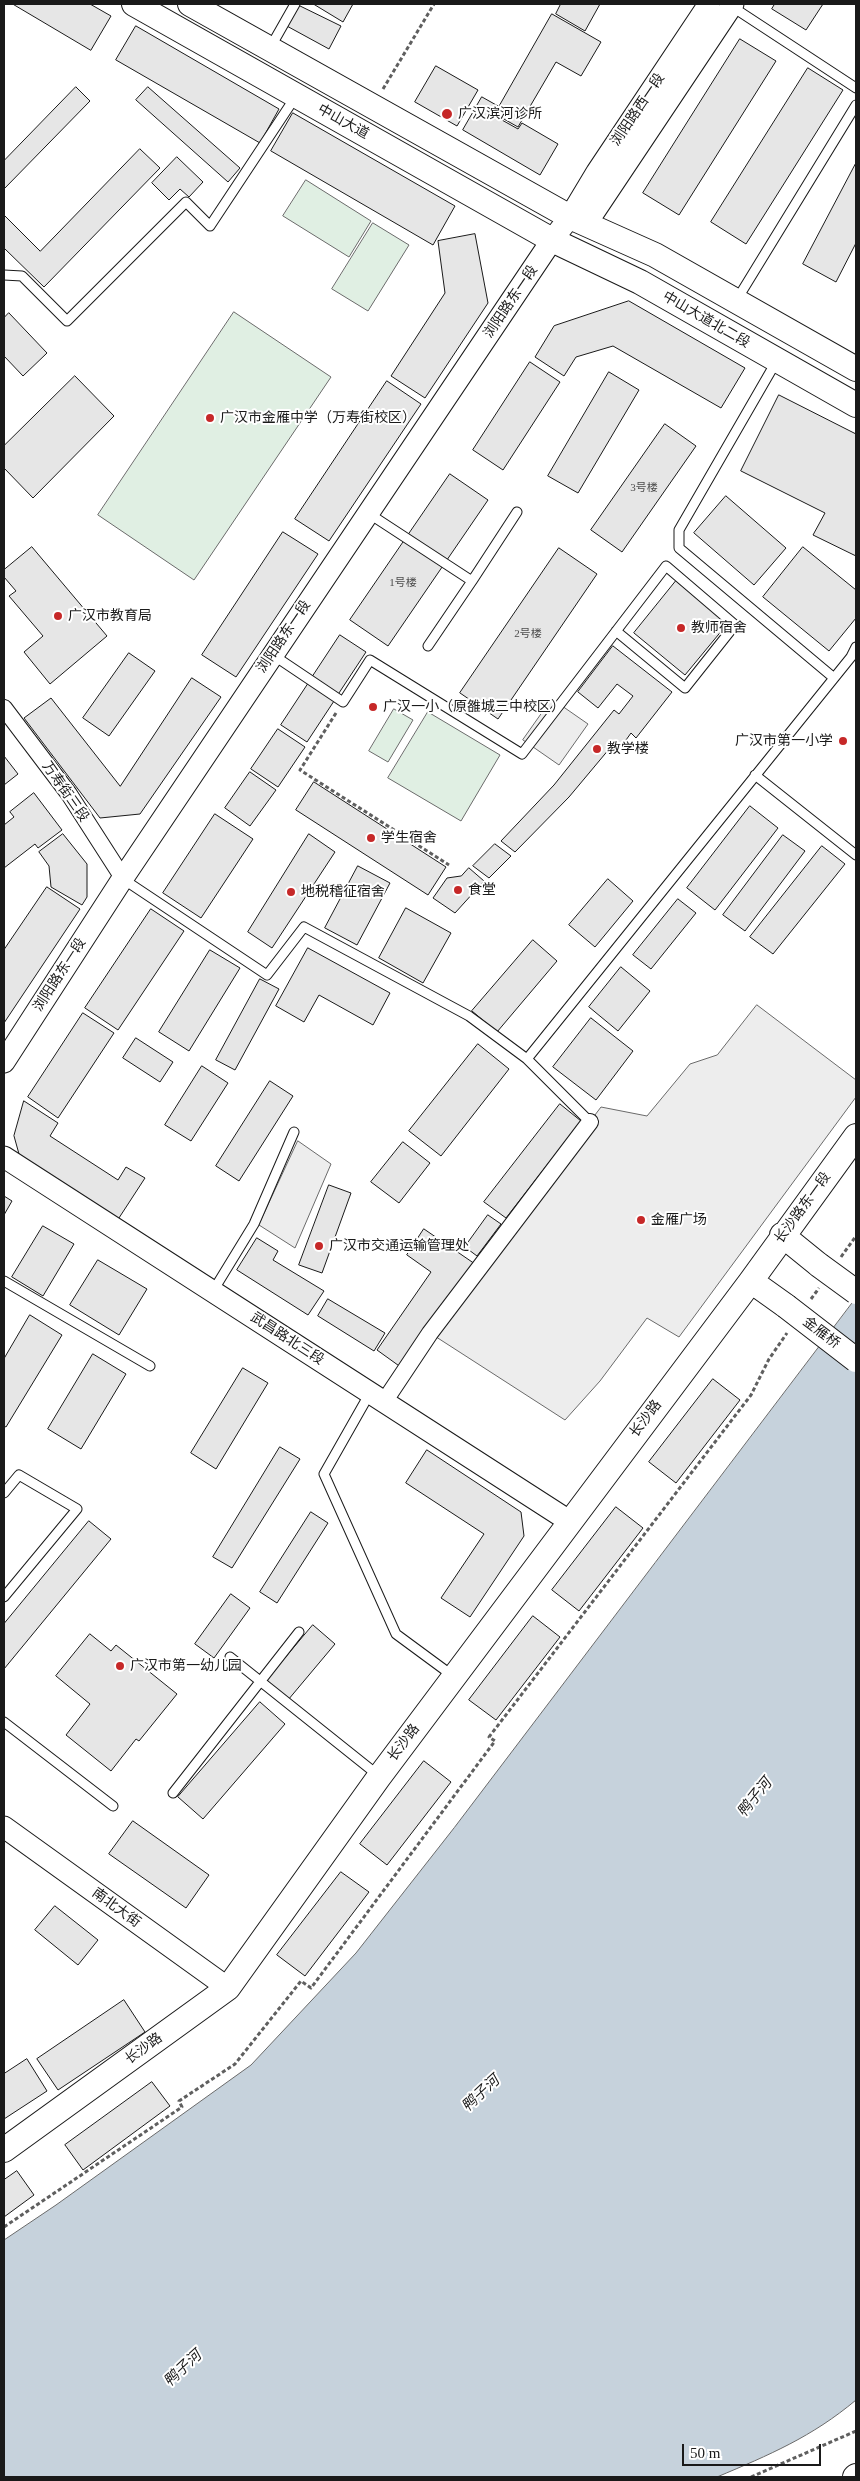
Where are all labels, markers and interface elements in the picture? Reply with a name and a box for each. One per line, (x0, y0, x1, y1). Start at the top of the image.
street label: 浏阳路西一段 (608, 70, 668, 150)
street label: 中山大道 (314, 101, 372, 143)
place label: 广汉滨河诊所 (458, 106, 542, 122)
marker: 广汉滨河诊所 (440, 107, 454, 121)
street label: 浏阳路东一段 (481, 262, 541, 342)
street label: 中山大道北二段 (659, 288, 753, 352)
place label: 广汉市金雁中学（万寿街校区） (220, 410, 416, 426)
marker: 广汉市金雁中学（万寿街校区） (204, 412, 216, 424)
house number: 3号楼 (630, 481, 658, 495)
house number: 1号楼 (389, 576, 417, 590)
street label: 浏阳路东一段 (254, 597, 314, 677)
place label: 广汉市教育局 (68, 608, 152, 624)
marker: 广汉市教育局 (52, 610, 64, 622)
place label: 教师宿舍 (691, 620, 747, 636)
marker: 教师宿舍 (675, 622, 687, 634)
house number: 2号楼 (514, 627, 542, 641)
place label: 广汉一小（原雒城三中校区） (383, 699, 565, 715)
marker: 广汉一小（原雒城三中校区） (367, 701, 379, 713)
place label: 广汉市第一小学 (735, 733, 833, 749)
marker: 广汉市第一小学 (837, 735, 849, 747)
place label: 教学楼 (607, 741, 649, 757)
marker: 教学楼 (591, 743, 603, 755)
street label: 万寿街三段 (38, 759, 92, 825)
place label: 学生宿舍 (381, 830, 437, 846)
marker: 学生宿舍 (365, 832, 377, 844)
place label: 食堂 (468, 882, 496, 898)
place label: 地税稽征宿舍 (301, 884, 385, 900)
marker: 食堂 (452, 884, 464, 896)
marker: 地税稽征宿舍 (285, 886, 297, 898)
street label: 浏阳路东一段 (30, 935, 90, 1015)
street label: 长沙路东一段 (772, 1169, 834, 1247)
place label: 金雁广场 (651, 1212, 707, 1228)
marker: 金雁广场 (635, 1214, 647, 1226)
place label: 广汉市交通运输管理处 (329, 1238, 469, 1254)
marker: 广汉市交通运输管理处 (313, 1240, 325, 1252)
street label: 武昌路北三段 (247, 1309, 327, 1369)
street label: 金雁桥 (799, 1314, 843, 1352)
street label: 长沙路 (627, 1397, 665, 1441)
place label: 广汉市第一幼儿园 (130, 1658, 242, 1674)
marker: 广汉市第一幼儿园 (114, 1660, 126, 1672)
street label: 长沙路 (385, 1721, 423, 1765)
water label: 鸭子河 (734, 1775, 776, 1821)
street label: 南北大街 (88, 1885, 144, 1931)
street label: 长沙路 (122, 2030, 166, 2068)
water label: 鸭子河 (458, 2072, 504, 2116)
water label: 鸭子河 (160, 2347, 206, 2391)
scale bar (685, 2434, 824, 2466)
text: 50 m (690, 2445, 720, 2461)

